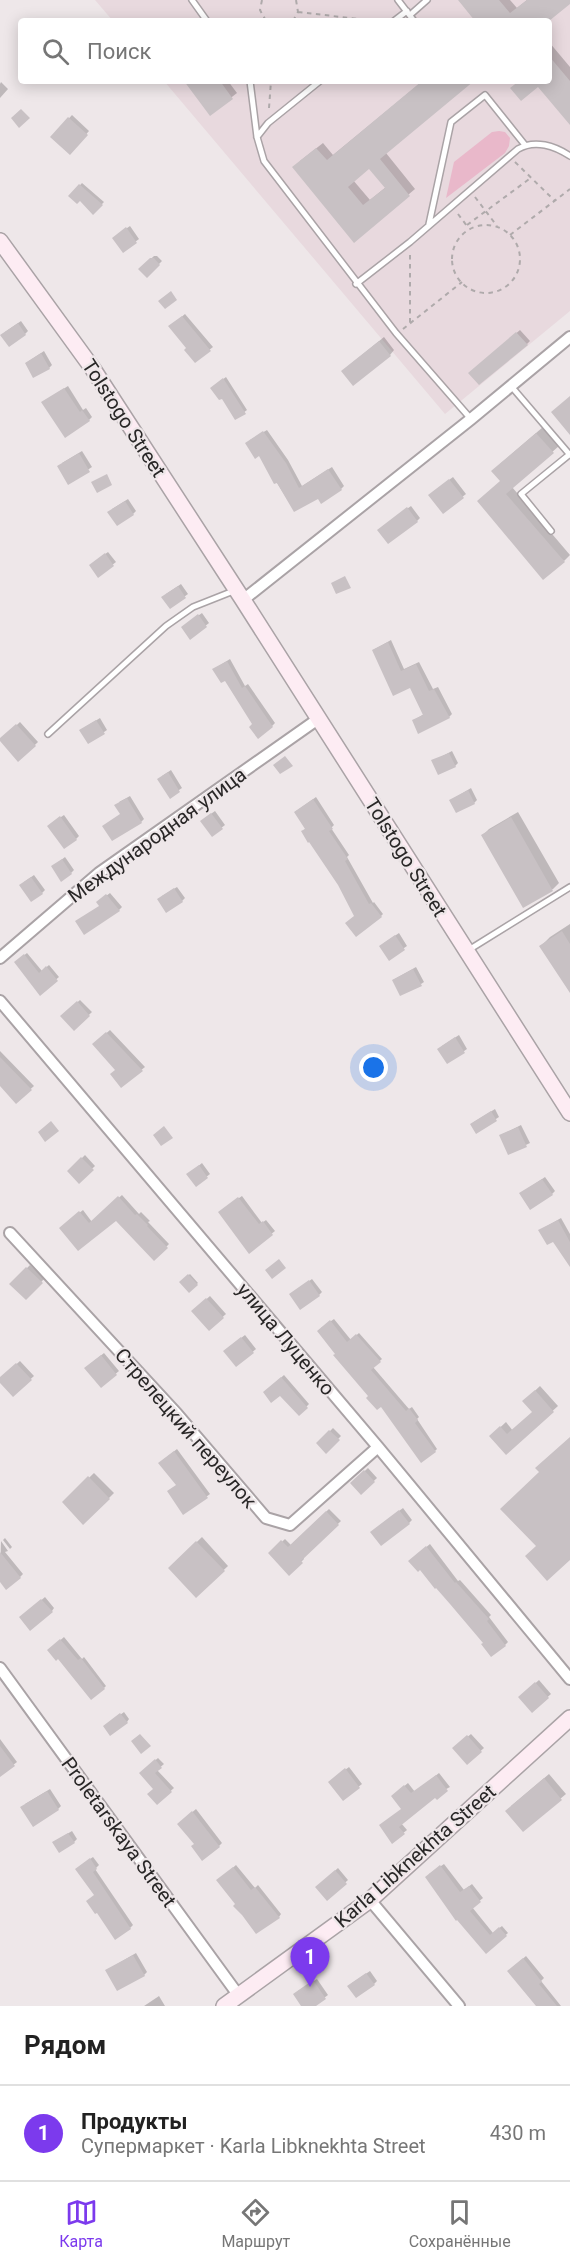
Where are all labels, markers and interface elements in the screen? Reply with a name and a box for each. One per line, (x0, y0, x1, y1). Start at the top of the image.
search box (18, 18, 552, 84)
icon: search (39, 35, 72, 68)
text: Поиск (87, 39, 151, 64)
street label: Tolstogo Street (77, 355, 171, 481)
street label: Международная улица (63, 762, 251, 908)
street label: Tolstogo Street (360, 793, 452, 921)
your location (359, 1053, 388, 1082)
street label: улица Луценко (232, 1278, 340, 1400)
street label: Стрелецкий переулок (110, 1343, 262, 1513)
street label: Proletarskaya Street (57, 1752, 181, 1912)
street label: Karla Libknekhta Street (329, 1779, 501, 1933)
pin: 1 (290, 1938, 330, 1987)
text: Рядом (24, 2030, 106, 2060)
text: Продукты (81, 2109, 187, 2134)
text: 1 (38, 2121, 49, 2145)
text: 430 m (490, 2121, 546, 2145)
text: Супермаркет · Karla Libknekhta Street (81, 2134, 426, 2158)
tab: Карта (59, 2196, 103, 2251)
tab: Маршрут (221, 2196, 290, 2251)
tab: Сохранённые (409, 2196, 511, 2251)

